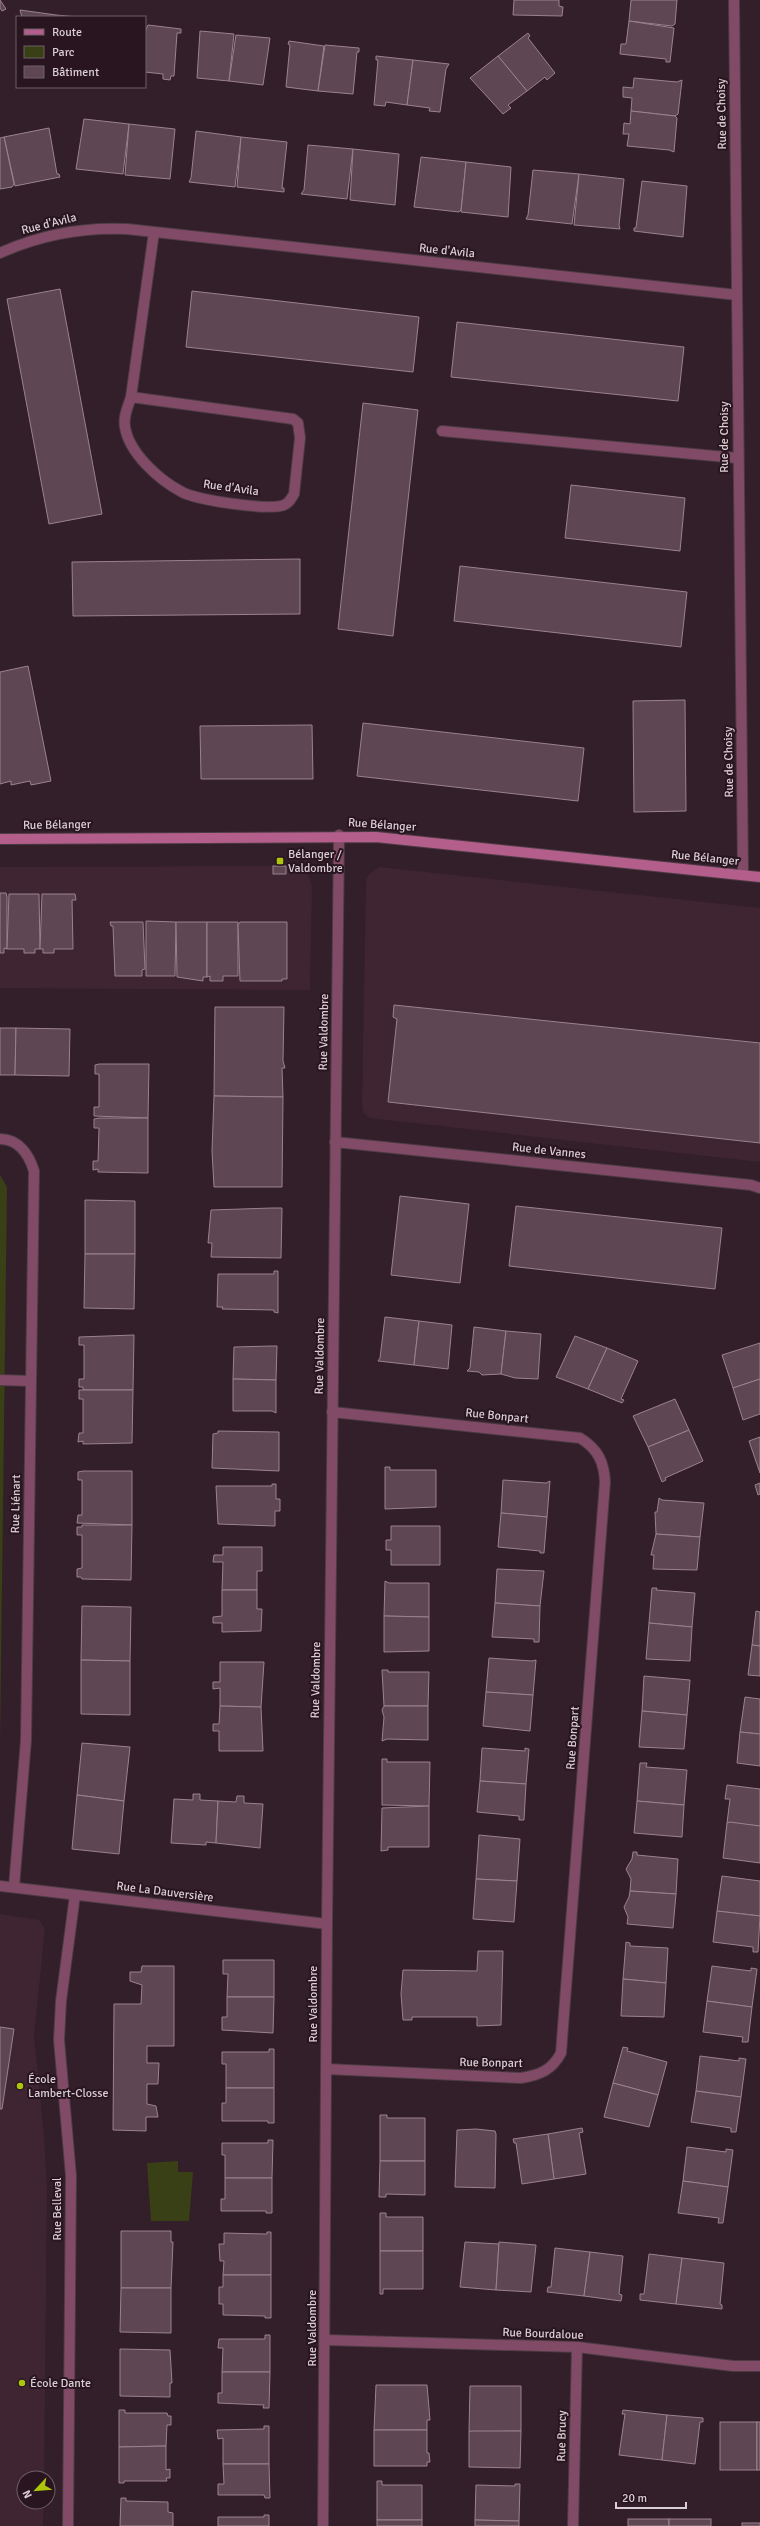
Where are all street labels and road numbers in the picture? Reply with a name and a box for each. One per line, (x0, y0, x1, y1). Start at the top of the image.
street label: Rue de Choisy (714, 78, 730, 150)
street label: Rue d'Avila (20, 210, 78, 238)
street label: Rue d'Avila (418, 241, 476, 261)
street label: Rue de Choisy (717, 401, 732, 473)
street label: Rue d'Avila (202, 477, 260, 499)
street label: Rue de Choisy (721, 726, 737, 798)
street label: Rue Bélanger (347, 815, 417, 835)
street label: Rue Bélanger (23, 817, 92, 833)
street label: Rue Bélanger (670, 847, 740, 869)
street label: Rue Valdombre (316, 993, 332, 1071)
street label: Rue de Vannes (511, 1140, 587, 1162)
street label: Rue Valdombre (312, 1317, 328, 1395)
street label: Rue Bonpart (465, 1405, 529, 1427)
street label: Rue Liénart (8, 1474, 24, 1534)
street label: Rue Valdombre (308, 1641, 324, 1719)
street label: Rue Bonpart (563, 1706, 583, 1770)
street label: Rue La Dauversière (116, 1879, 214, 1905)
street label: Rue Valdombre (306, 1966, 321, 2042)
street label: Rue Bonpart (459, 2055, 523, 2071)
street label: Rue Belleval (50, 2177, 65, 2241)
street label: Rue Valdombre (305, 2290, 320, 2366)
street label: Rue Bourdaloue (502, 2325, 584, 2343)
street label: Rue Brucy (554, 2410, 570, 2462)

